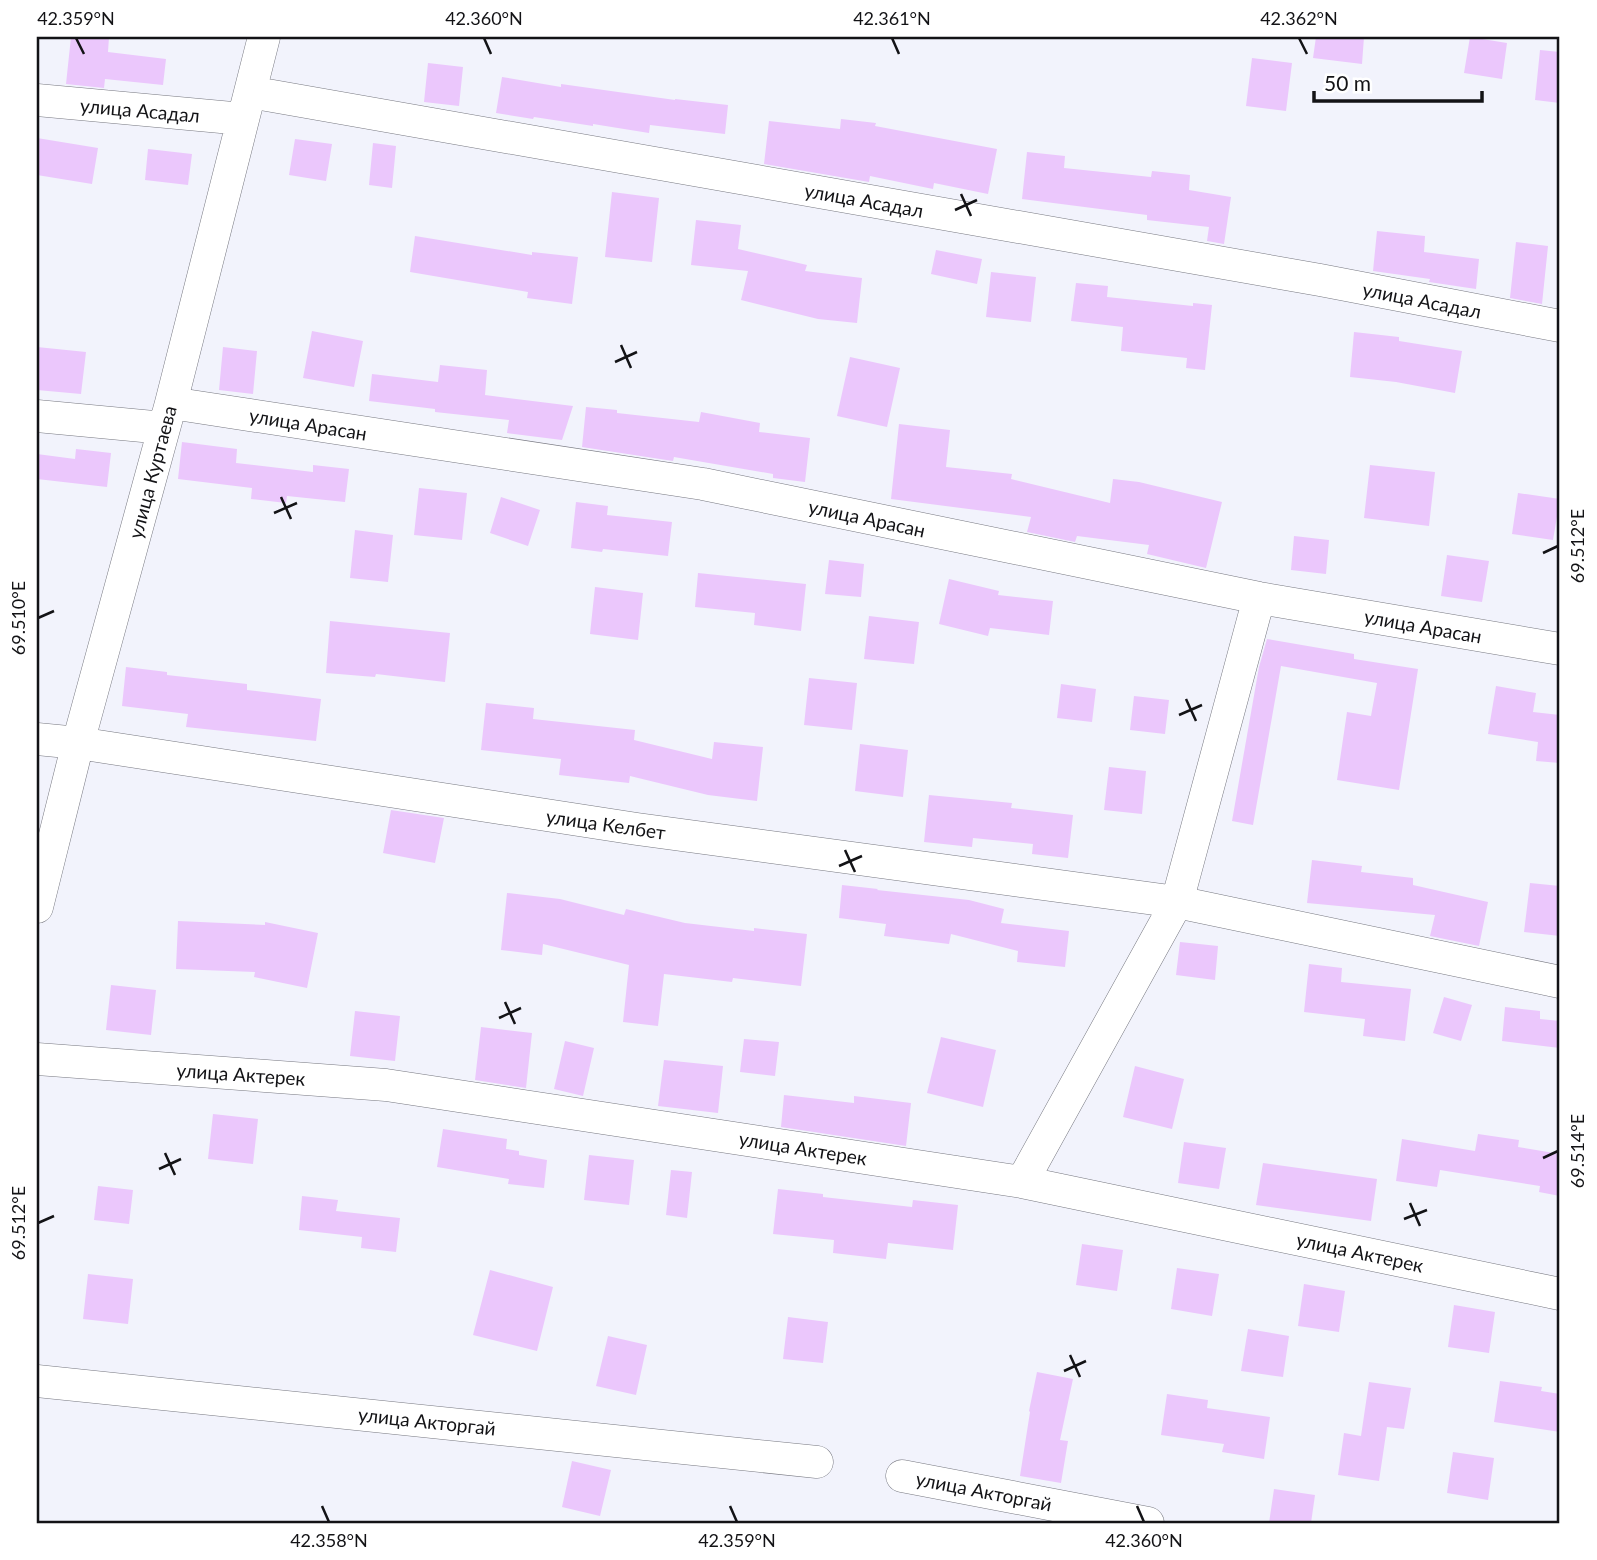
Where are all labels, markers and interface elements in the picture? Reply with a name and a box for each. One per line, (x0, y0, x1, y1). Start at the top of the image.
text: 42.359°N (37, 7, 115, 29)
text: 42.360°N (445, 7, 523, 29)
text: 42.361°N (853, 7, 931, 29)
text: 42.362°N (1260, 7, 1338, 29)
scale bar (1314, 60, 1482, 104)
text: 50 m (1324, 70, 1371, 95)
street label: улица Асадал (79, 93, 201, 127)
street label: улица Асадал (803, 178, 925, 222)
street label: улица Асадал (1361, 277, 1483, 323)
street label: улица Куртаева (123, 403, 181, 541)
street label: улица Арасан (248, 403, 368, 445)
street label: улица Арасан (806, 494, 928, 542)
text: 69.512°E (1566, 509, 1588, 583)
text: 69.510°E (7, 581, 29, 655)
street label: улица Арасан (1362, 604, 1484, 648)
street label: улица Келбет (545, 804, 668, 844)
street label: улица Актерек (176, 1058, 306, 1090)
text: 69.514°E (1566, 1114, 1588, 1188)
street label: улица Актерек (737, 1127, 869, 1169)
text: 69.512°E (7, 1186, 29, 1260)
street label: улица Актерек (1294, 1227, 1426, 1277)
street label: улица Акторгай (357, 1402, 497, 1440)
street label: улица Акторгай (914, 1467, 1054, 1515)
text: 42.358°N (290, 1529, 368, 1551)
text: 42.359°N (698, 1529, 776, 1551)
text: 42.360°N (1105, 1529, 1183, 1551)

